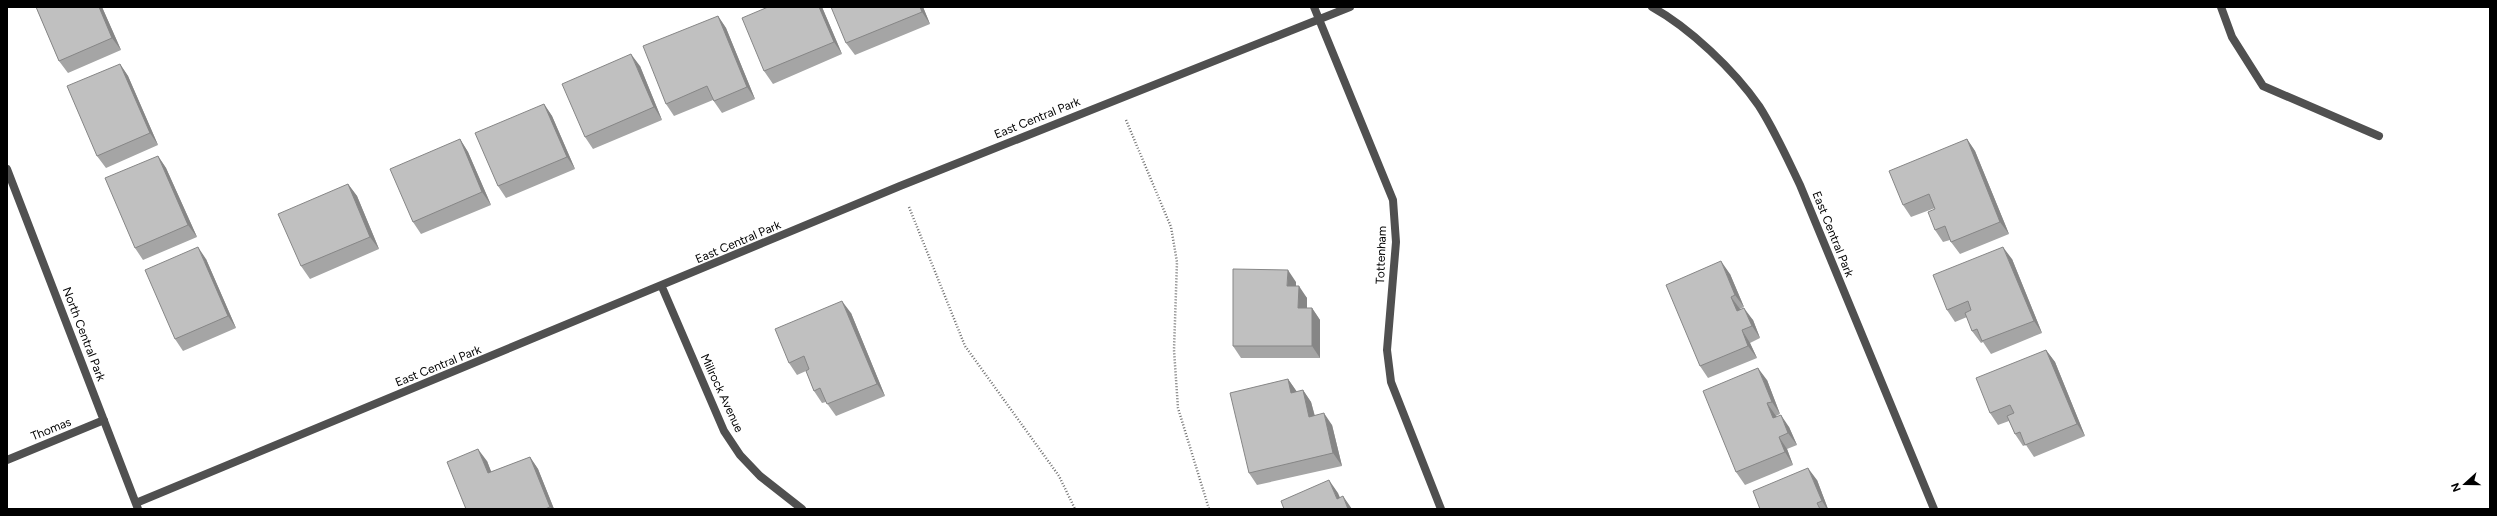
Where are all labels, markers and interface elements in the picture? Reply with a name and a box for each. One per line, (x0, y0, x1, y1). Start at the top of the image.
street label: East Central Park (992, 94, 1082, 142)
street label: East Central Park (1809, 189, 1857, 279)
street label: East Central Park (693, 218, 783, 266)
street label: Tottenham (1373, 226, 1389, 284)
street label: North Central Park (60, 285, 108, 383)
street label: East Central Park (393, 342, 483, 390)
street label: Millrock Avenue (698, 351, 747, 435)
street label: Thomas (29, 414, 74, 443)
north arrow (2445, 464, 2485, 504)
text: N (2449, 481, 2464, 494)

